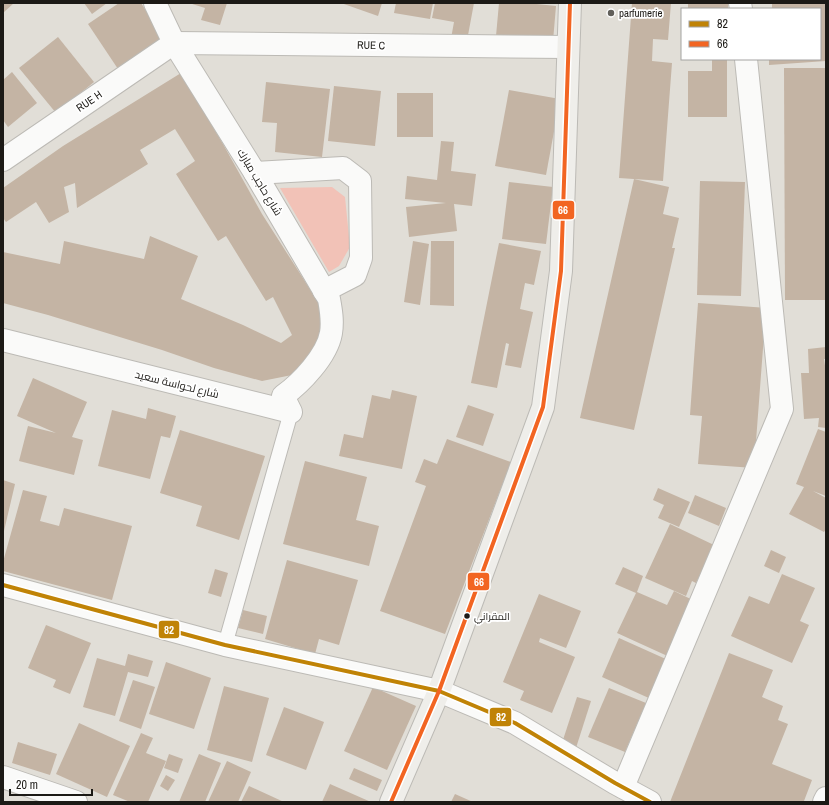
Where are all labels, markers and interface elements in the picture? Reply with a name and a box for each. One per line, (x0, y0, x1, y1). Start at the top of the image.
place label: parfumerie (619, 6, 663, 20)
marker: parfumerie (606, 8, 616, 18)
legend (681, 8, 821, 60)
text: 82 (717, 16, 728, 32)
text: 66 (717, 36, 728, 52)
street label: RUE C (357, 38, 386, 52)
street label: RUE H (73, 87, 105, 115)
street label: شارع حاجب مبارك (234, 146, 286, 219)
line badge: 66 (552, 200, 575, 220)
text: 66 (558, 203, 568, 217)
street label: شارع لحواسة سعيد (133, 367, 220, 402)
line badge: 66 (467, 572, 490, 591)
text: 66 (474, 575, 484, 589)
place label: المقراني (474, 610, 510, 624)
marker: المقراني (462, 611, 472, 621)
line badge: 82 (158, 620, 180, 639)
text: 82 (164, 623, 174, 637)
line badge: 82 (489, 707, 512, 727)
text: 82 (496, 710, 506, 724)
scale bar (10, 771, 92, 797)
text: 20 m (16, 777, 38, 793)

